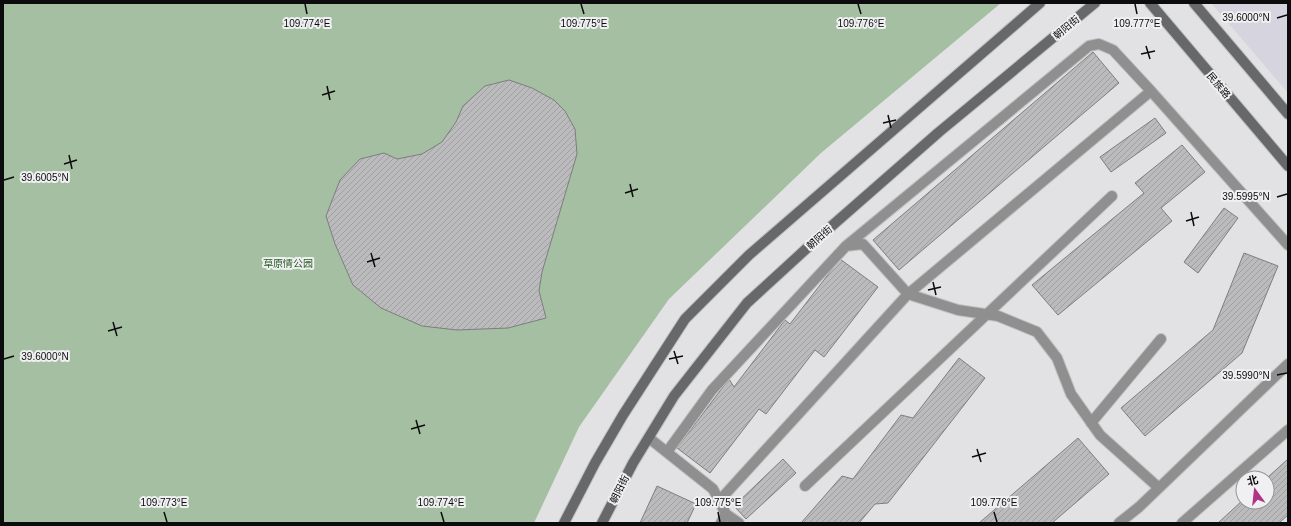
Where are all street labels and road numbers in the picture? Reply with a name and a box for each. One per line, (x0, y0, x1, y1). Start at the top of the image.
street label: 朝阳街 (1051, 14, 1081, 41)
street label: 民族路 (1205, 70, 1232, 100)
street label: 朝阳街 (805, 223, 834, 251)
street label: 朝阳街 (608, 473, 631, 505)

